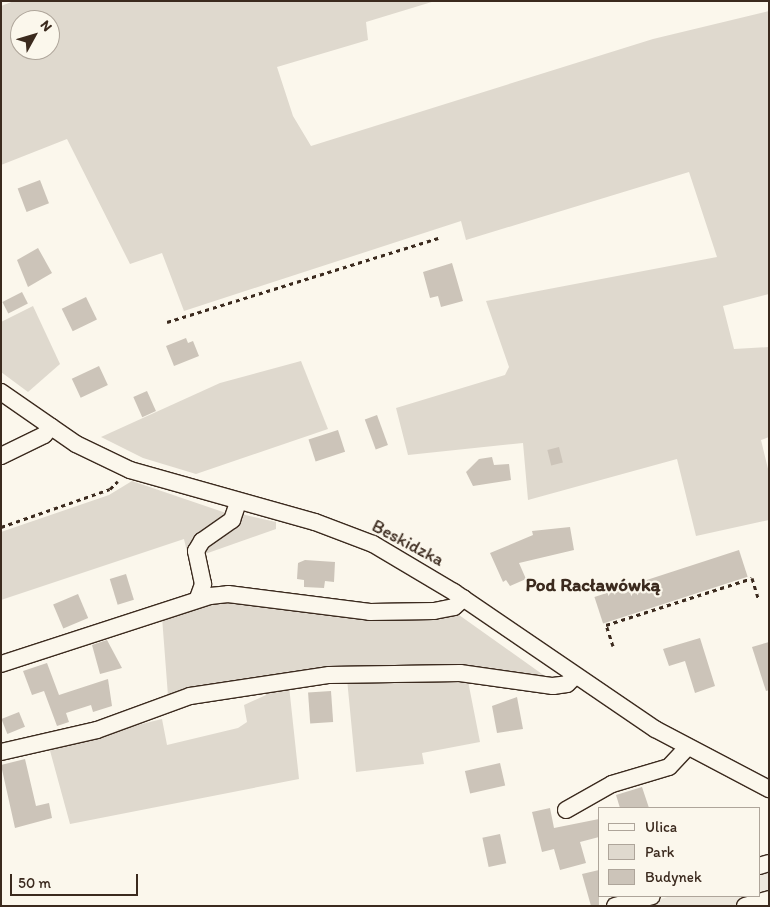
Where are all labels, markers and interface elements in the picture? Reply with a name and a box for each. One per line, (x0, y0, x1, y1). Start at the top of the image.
north arrow (10, 10, 60, 60)
text: N (37, 17, 56, 35)
street label: Beskidzka (368, 515, 448, 571)
district label: Pod Racławówką (525, 574, 661, 596)
legend (598, 807, 760, 897)
text: Ulica (645, 818, 677, 836)
text: Park (645, 843, 675, 861)
scale bar (12, 864, 140, 896)
text: Budynek (645, 868, 702, 886)
text: 50 m (18, 874, 51, 892)

